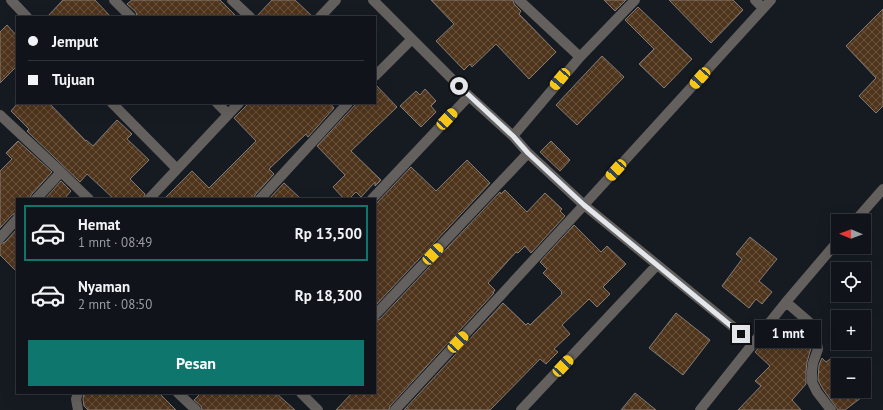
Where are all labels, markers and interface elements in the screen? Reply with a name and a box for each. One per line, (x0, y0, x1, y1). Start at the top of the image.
text: Jemput (52, 32, 98, 51)
car (688, 65, 712, 91)
car (548, 66, 572, 92)
text: Tujuan (52, 70, 95, 89)
route start (450, 77, 468, 95)
car (434, 106, 460, 132)
car (604, 157, 628, 183)
north arrow (831, 214, 871, 254)
map controls (831, 214, 871, 398)
icon: car (30, 215, 66, 251)
text: Hemat (78, 215, 120, 234)
text: Rp 13,500 (295, 224, 362, 243)
text: 1 mnt · 08:49 (78, 234, 152, 251)
car (420, 241, 446, 267)
button: locate (831, 262, 871, 302)
icon: car (30, 277, 66, 313)
text: Nyaman (78, 277, 130, 296)
text: Rp 18,300 (295, 286, 362, 305)
text: 2 mnt · 08:50 (78, 296, 152, 313)
button: + (831, 310, 871, 350)
callout: 1 mnt (755, 320, 821, 348)
route end (732, 325, 750, 343)
text: 1 mnt (772, 325, 804, 342)
car (445, 329, 471, 355)
button: Pesan (28, 340, 364, 386)
car (550, 353, 576, 379)
button: − (831, 358, 871, 398)

